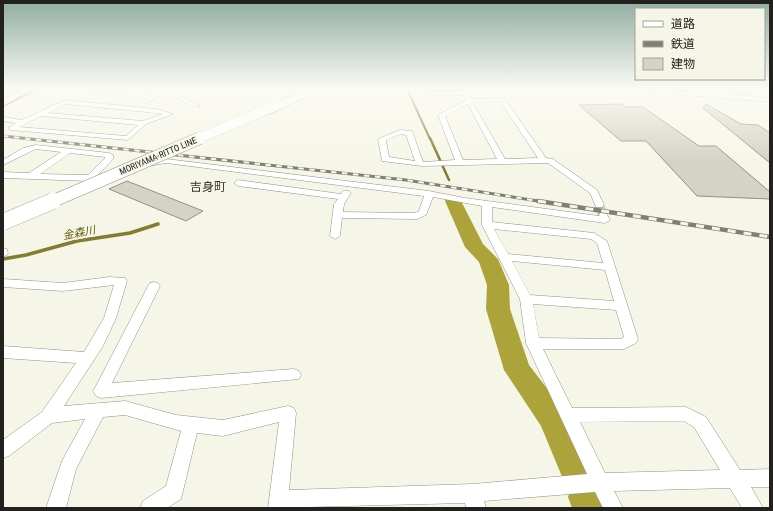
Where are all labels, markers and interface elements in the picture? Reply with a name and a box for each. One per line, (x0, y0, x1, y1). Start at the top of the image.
legend (635, 8, 765, 80)
text: 道路 (671, 17, 695, 31)
text: 鉄道 (671, 37, 695, 51)
text: 建物 (671, 57, 695, 71)
street label: MORIYAMA-RITTO LINE (118, 135, 199, 177)
district label: 吉身町 (190, 180, 226, 194)
water label: 金森川 (62, 223, 97, 243)

